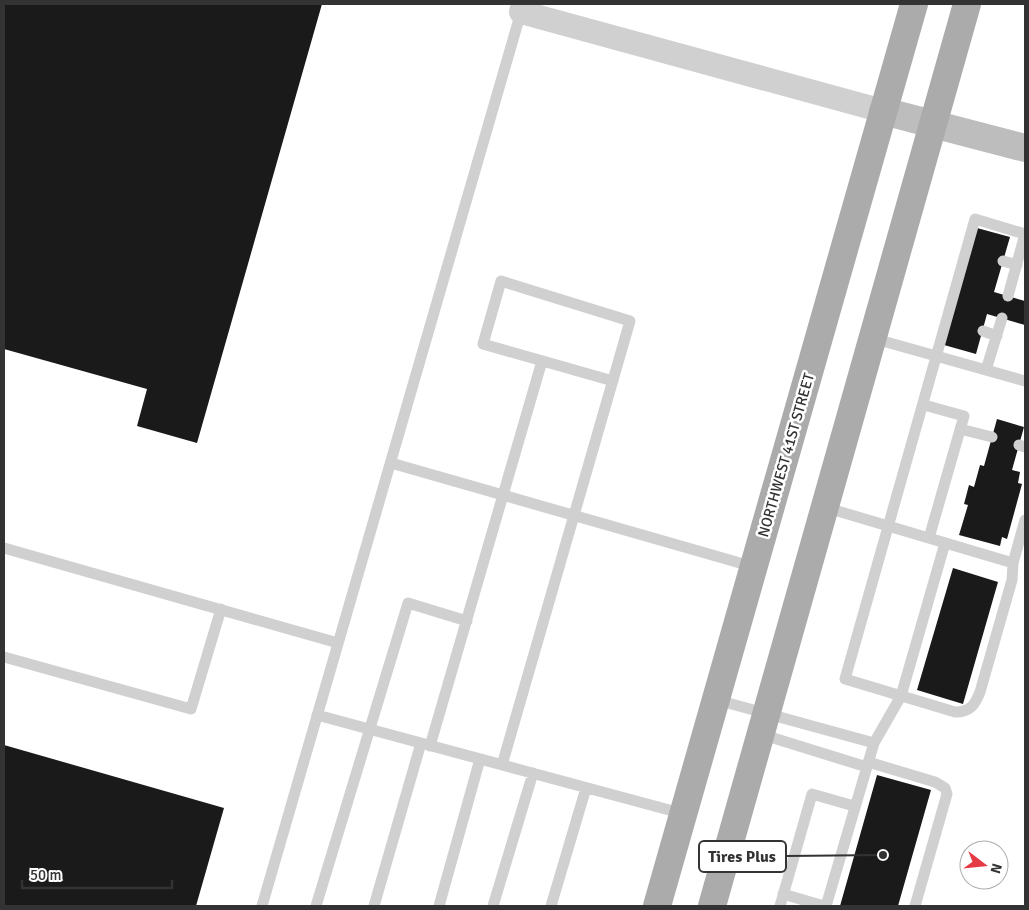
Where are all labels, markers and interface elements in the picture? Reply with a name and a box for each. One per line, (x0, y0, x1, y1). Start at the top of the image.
street label: NORTHWEST 41ST STREET (754, 370, 818, 539)
north arrow (959, 840, 1009, 890)
callout: Tires Plus (699, 841, 786, 872)
text: Tires Plus (708, 847, 776, 867)
scale bar (22, 858, 172, 890)
text: N (987, 861, 1006, 875)
text: 50 m (30, 866, 61, 884)

